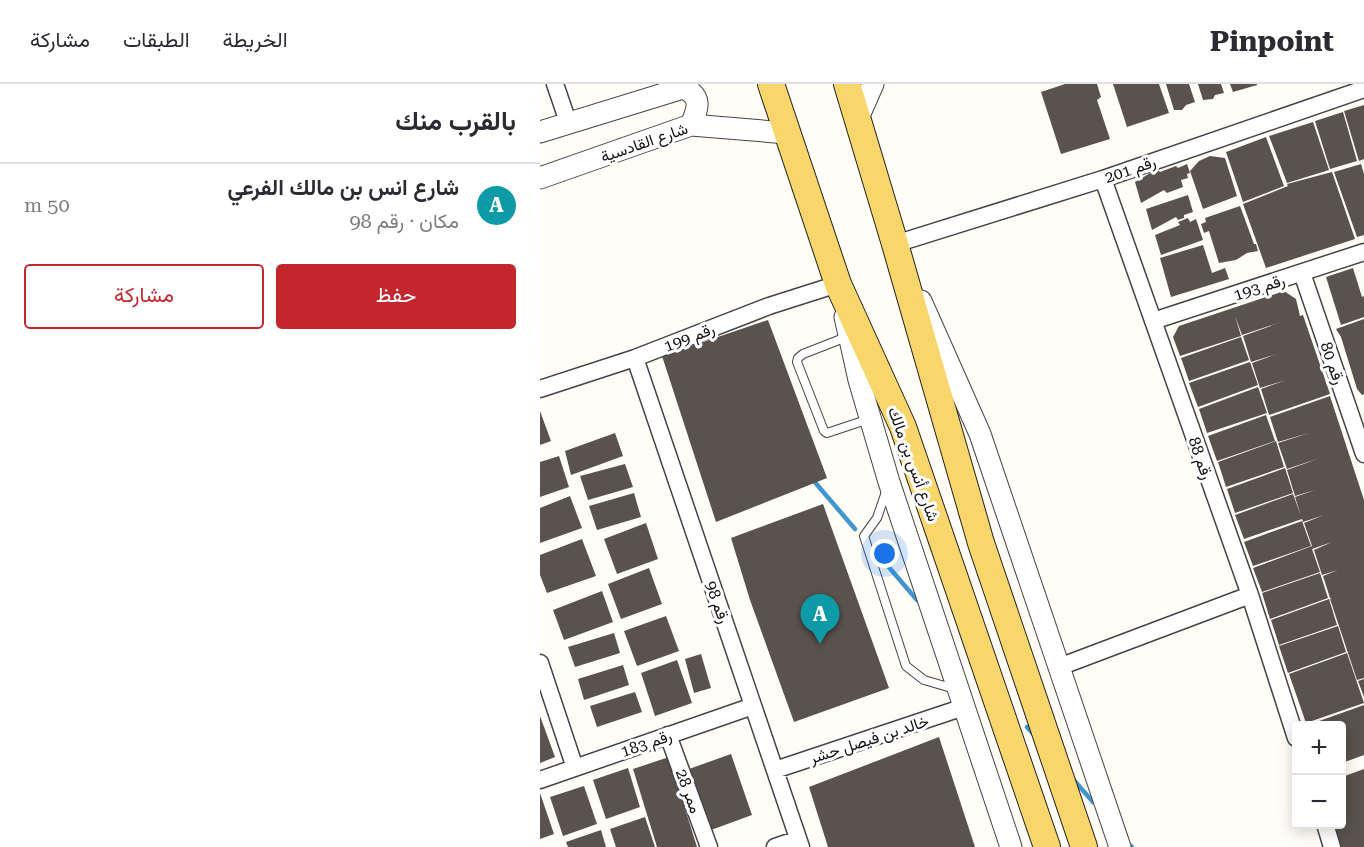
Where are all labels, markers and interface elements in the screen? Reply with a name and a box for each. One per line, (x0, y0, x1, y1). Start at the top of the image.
text: Pinpoint (1210, 25, 1334, 58)
text: مشاركة (30, 28, 90, 52)
text: الطبقات (123, 28, 190, 52)
text: الخريطة (223, 28, 288, 52)
text: بالقرب منك (395, 106, 516, 136)
street label: شارع القادسية (598, 119, 691, 168)
street label: رقم 201 (1102, 152, 1159, 188)
text: شارع انس بن مالك الفرعي (227, 175, 459, 200)
text: 50 m (24, 193, 70, 217)
text: A (489, 193, 504, 217)
text: مكان · رقم 98 (349, 209, 459, 233)
button: مشاركة (24, 264, 264, 329)
button: حفظ (276, 264, 516, 329)
street label: رقم 193 (1231, 270, 1287, 306)
street label: رقم 199 (661, 319, 718, 357)
street label: رقم 80 (1315, 339, 1349, 387)
street label: شارع أنس بن مالك (882, 404, 943, 525)
street label: رقم 88 (1183, 434, 1217, 482)
your location (870, 539, 899, 568)
street label: رقم 98 (700, 578, 734, 626)
pin: A (800, 594, 840, 644)
street label: خالد بن فيصل حشر (806, 711, 932, 769)
map controls (1292, 721, 1346, 829)
button: + (1292, 721, 1346, 775)
street label: رقم 183 (618, 726, 675, 762)
street label: ممر 28 (671, 766, 705, 816)
button: − (1292, 775, 1346, 829)

